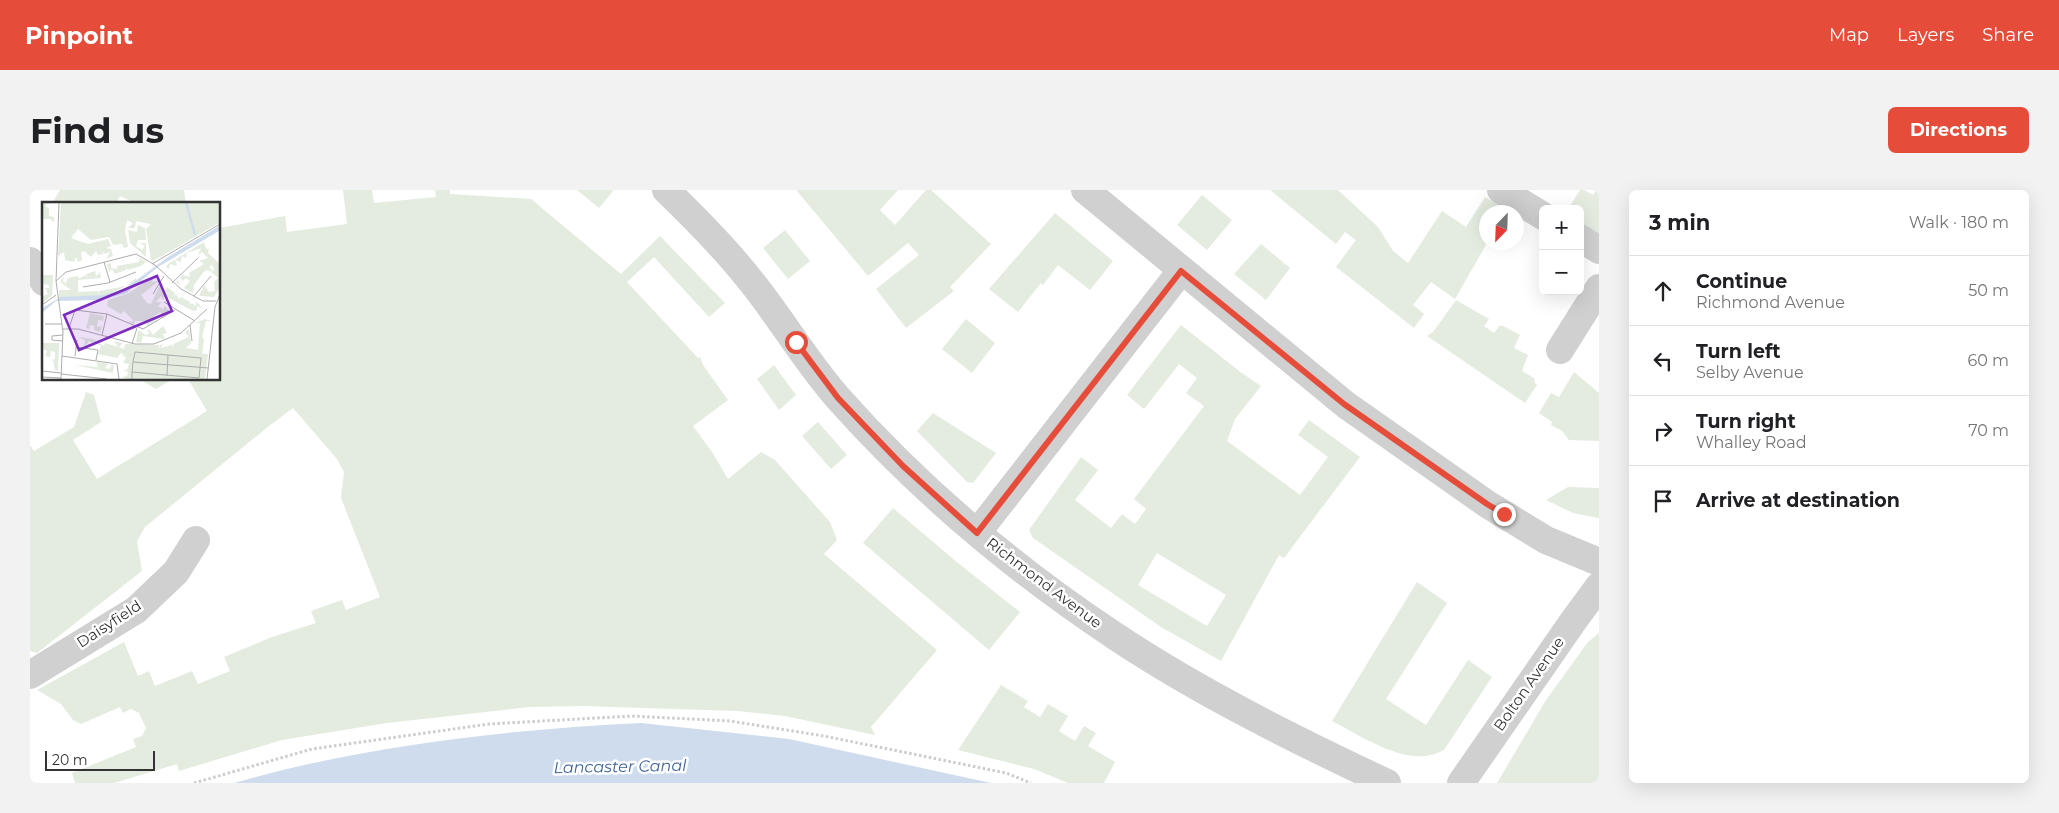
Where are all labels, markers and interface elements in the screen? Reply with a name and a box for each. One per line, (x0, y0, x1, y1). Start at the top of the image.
text: Pinpoint (25, 21, 133, 50)
text: Map (1829, 24, 1869, 46)
text: Layers (1897, 24, 1954, 46)
text: Share (1982, 24, 2034, 46)
button: Directions (1888, 107, 2029, 153)
text: Find us (30, 109, 164, 152)
inset map (42, 202, 220, 380)
north arrow (1479, 205, 1524, 250)
map controls (1539, 205, 1584, 295)
button: + (1539, 205, 1584, 250)
text: 3 min (1649, 210, 1710, 235)
text: Walk · 180 m (1909, 213, 2009, 232)
button: − (1539, 250, 1584, 295)
text: Continue (1696, 270, 1787, 293)
icon: ahead (1649, 277, 1677, 305)
text: 50 m (1968, 281, 2009, 300)
text: Richmond Avenue (1696, 293, 1845, 312)
route start (785, 331, 808, 354)
text: Turn left (1696, 340, 1781, 363)
icon: left (1649, 347, 1677, 375)
text: 60 m (1967, 351, 2009, 370)
text: Selby Avenue (1696, 363, 1804, 382)
text: Turn right (1696, 410, 1796, 433)
icon: right (1649, 417, 1677, 445)
text: 70 m (1968, 421, 2009, 440)
text: Whalley Road (1696, 433, 1807, 452)
icon: arrive (1649, 487, 1677, 515)
text: Arrive at destination (1696, 489, 1900, 512)
route end (1493, 503, 1516, 526)
street label: Richmond Avenue (983, 533, 1106, 632)
street label: Daisyfield (73, 596, 145, 651)
street label: Bolton Avenue (1489, 633, 1568, 734)
scale bar (45, 748, 155, 771)
text: 20 m (52, 751, 88, 769)
water label: Lancaster Canal (553, 756, 687, 777)

